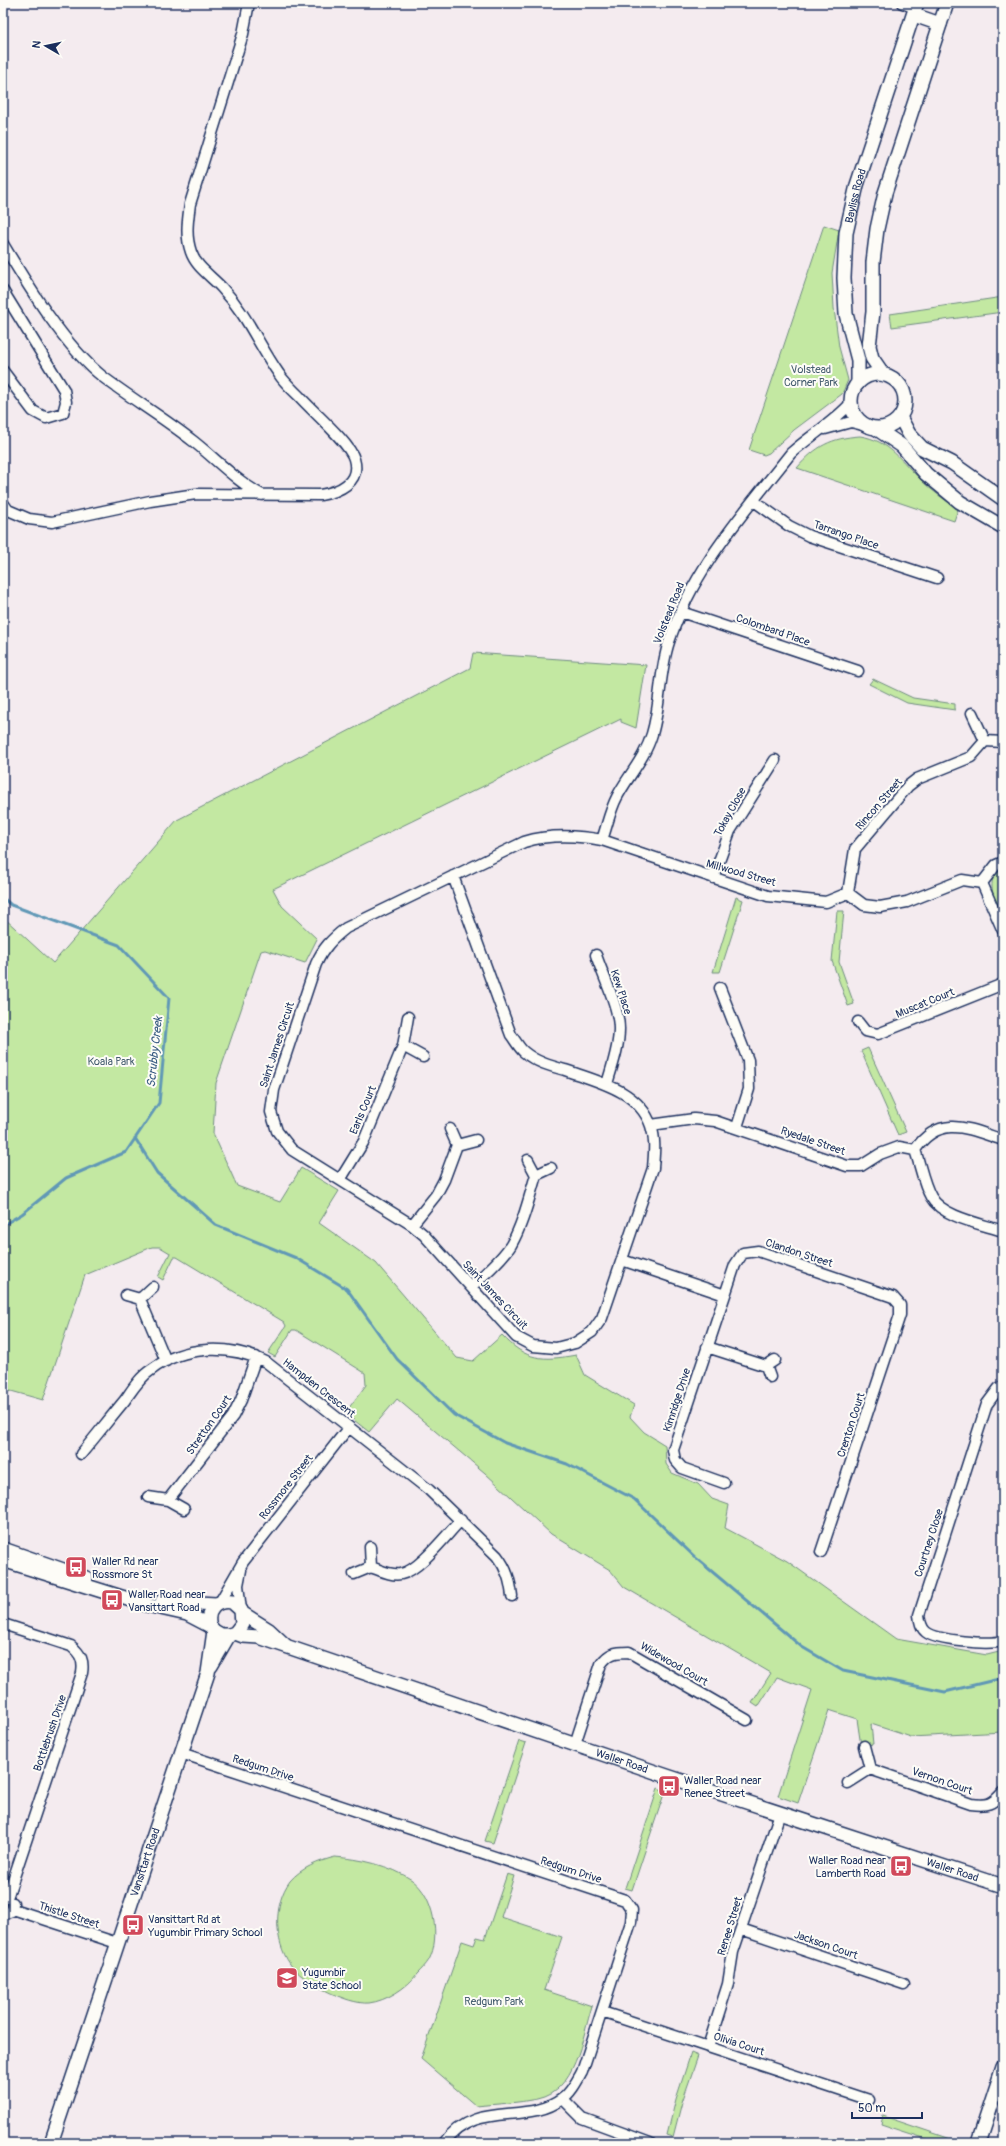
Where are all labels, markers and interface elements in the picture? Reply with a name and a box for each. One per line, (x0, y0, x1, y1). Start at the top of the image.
north arrow (26, 26, 66, 66)
text: N (30, 39, 44, 49)
street label: Bayliss Road (842, 167, 868, 224)
park label: Volstead Corner Park (784, 363, 838, 389)
street label: Tarrango Place (812, 518, 881, 552)
street label: Volstead Road (651, 580, 687, 646)
street label: Colombard Place (734, 611, 812, 649)
street label: Rincon Street (853, 775, 905, 833)
street label: Tokay Close (711, 785, 749, 839)
street label: Millwood Street (705, 857, 778, 889)
street label: Kew Place (608, 968, 635, 1017)
street label: Muscat Court (894, 985, 957, 1021)
street label: Saint James Circuit (257, 1000, 297, 1090)
water label: Scrubby Creek (144, 1015, 166, 1088)
park label: Koala Park (87, 1055, 135, 1068)
street label: Earls Court (347, 1083, 379, 1136)
street label: Ryedale Street (779, 1124, 847, 1158)
street label: Clandon Street (764, 1236, 835, 1270)
street label: Saint James Circuit (460, 1258, 531, 1333)
street label: Hampden Crescent (280, 1356, 358, 1421)
street label: Kimridge Drive (661, 1366, 694, 1433)
street label: Crenton Court (834, 1390, 868, 1459)
street label: Stretton Court (184, 1392, 235, 1457)
street label: Rossmore Street (257, 1451, 316, 1522)
street label: Courtney Close (912, 1507, 946, 1579)
bus stop icon: Waller Rd near Rossmore St (63, 1554, 89, 1580)
place label: Waller Rd near Rossmore St (92, 1555, 158, 1581)
bus stop icon: Waller Road near Vansittart Road (99, 1587, 125, 1613)
place label: Waller Road near Vansittart Road (128, 1588, 205, 1614)
street label: Widewood Court (638, 1639, 711, 1689)
street label: Bottlebrush Drive (31, 1693, 69, 1773)
street label: Waller Road (594, 1746, 650, 1776)
street label: Redgum Drive (231, 1752, 296, 1784)
street label: Vernon Court (910, 1765, 975, 1798)
bus stop icon: Waller Road near Renee Street (656, 1773, 682, 1799)
place label: Waller Road near Renee Street (684, 1774, 761, 1800)
street label: Vansittart Road (127, 1826, 162, 1898)
bus stop icon: Waller Road near Lamberth Road (888, 1853, 914, 1879)
street label: Redgum Drive (539, 1854, 604, 1886)
place label: Waller Road near Lamberth Road (809, 1854, 886, 1880)
street label: Waller Road (925, 1855, 980, 1884)
street label: Renee Street (715, 1894, 745, 1957)
street label: Thistle Street (37, 1899, 101, 1931)
bus stop icon: Vansittart Rd at Yugumbir Primary School (120, 1912, 146, 1938)
place label: Vansittart Rd at Yugumbir Primary School (147, 1913, 263, 1939)
street label: Jackson Court (792, 1928, 860, 1962)
school or university icon: Yugumbir State School (274, 1965, 300, 1991)
place label: Yugumbir State School (301, 1966, 361, 1992)
park label: Redgum Park (464, 1995, 524, 2008)
street label: Olivia Court (712, 2030, 767, 2059)
scale bar (852, 2094, 922, 2120)
text: 50 m (858, 2101, 886, 2116)

